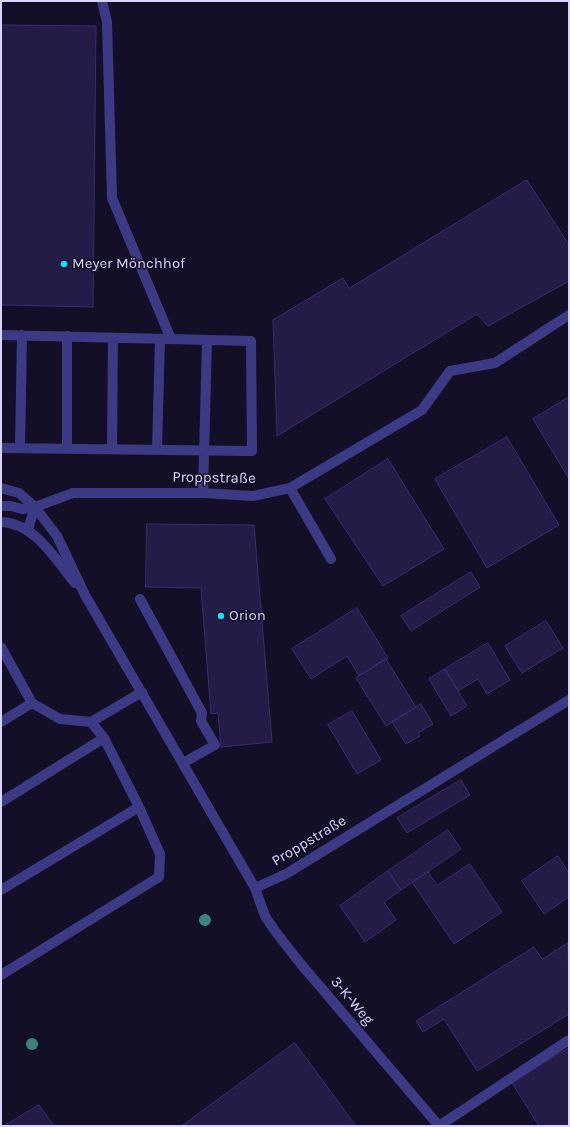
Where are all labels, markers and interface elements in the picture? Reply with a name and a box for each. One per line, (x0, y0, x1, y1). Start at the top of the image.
place label: Meyer Mönchhof (72, 255, 185, 273)
marker: Meyer Mönchhof (59, 259, 69, 269)
street label: Proppstraße (172, 468, 256, 488)
place label: Orion (229, 607, 266, 625)
marker: Orion (216, 611, 226, 621)
street label: Proppstraße (269, 812, 349, 870)
street label: 3-K-Weg (327, 973, 377, 1029)

